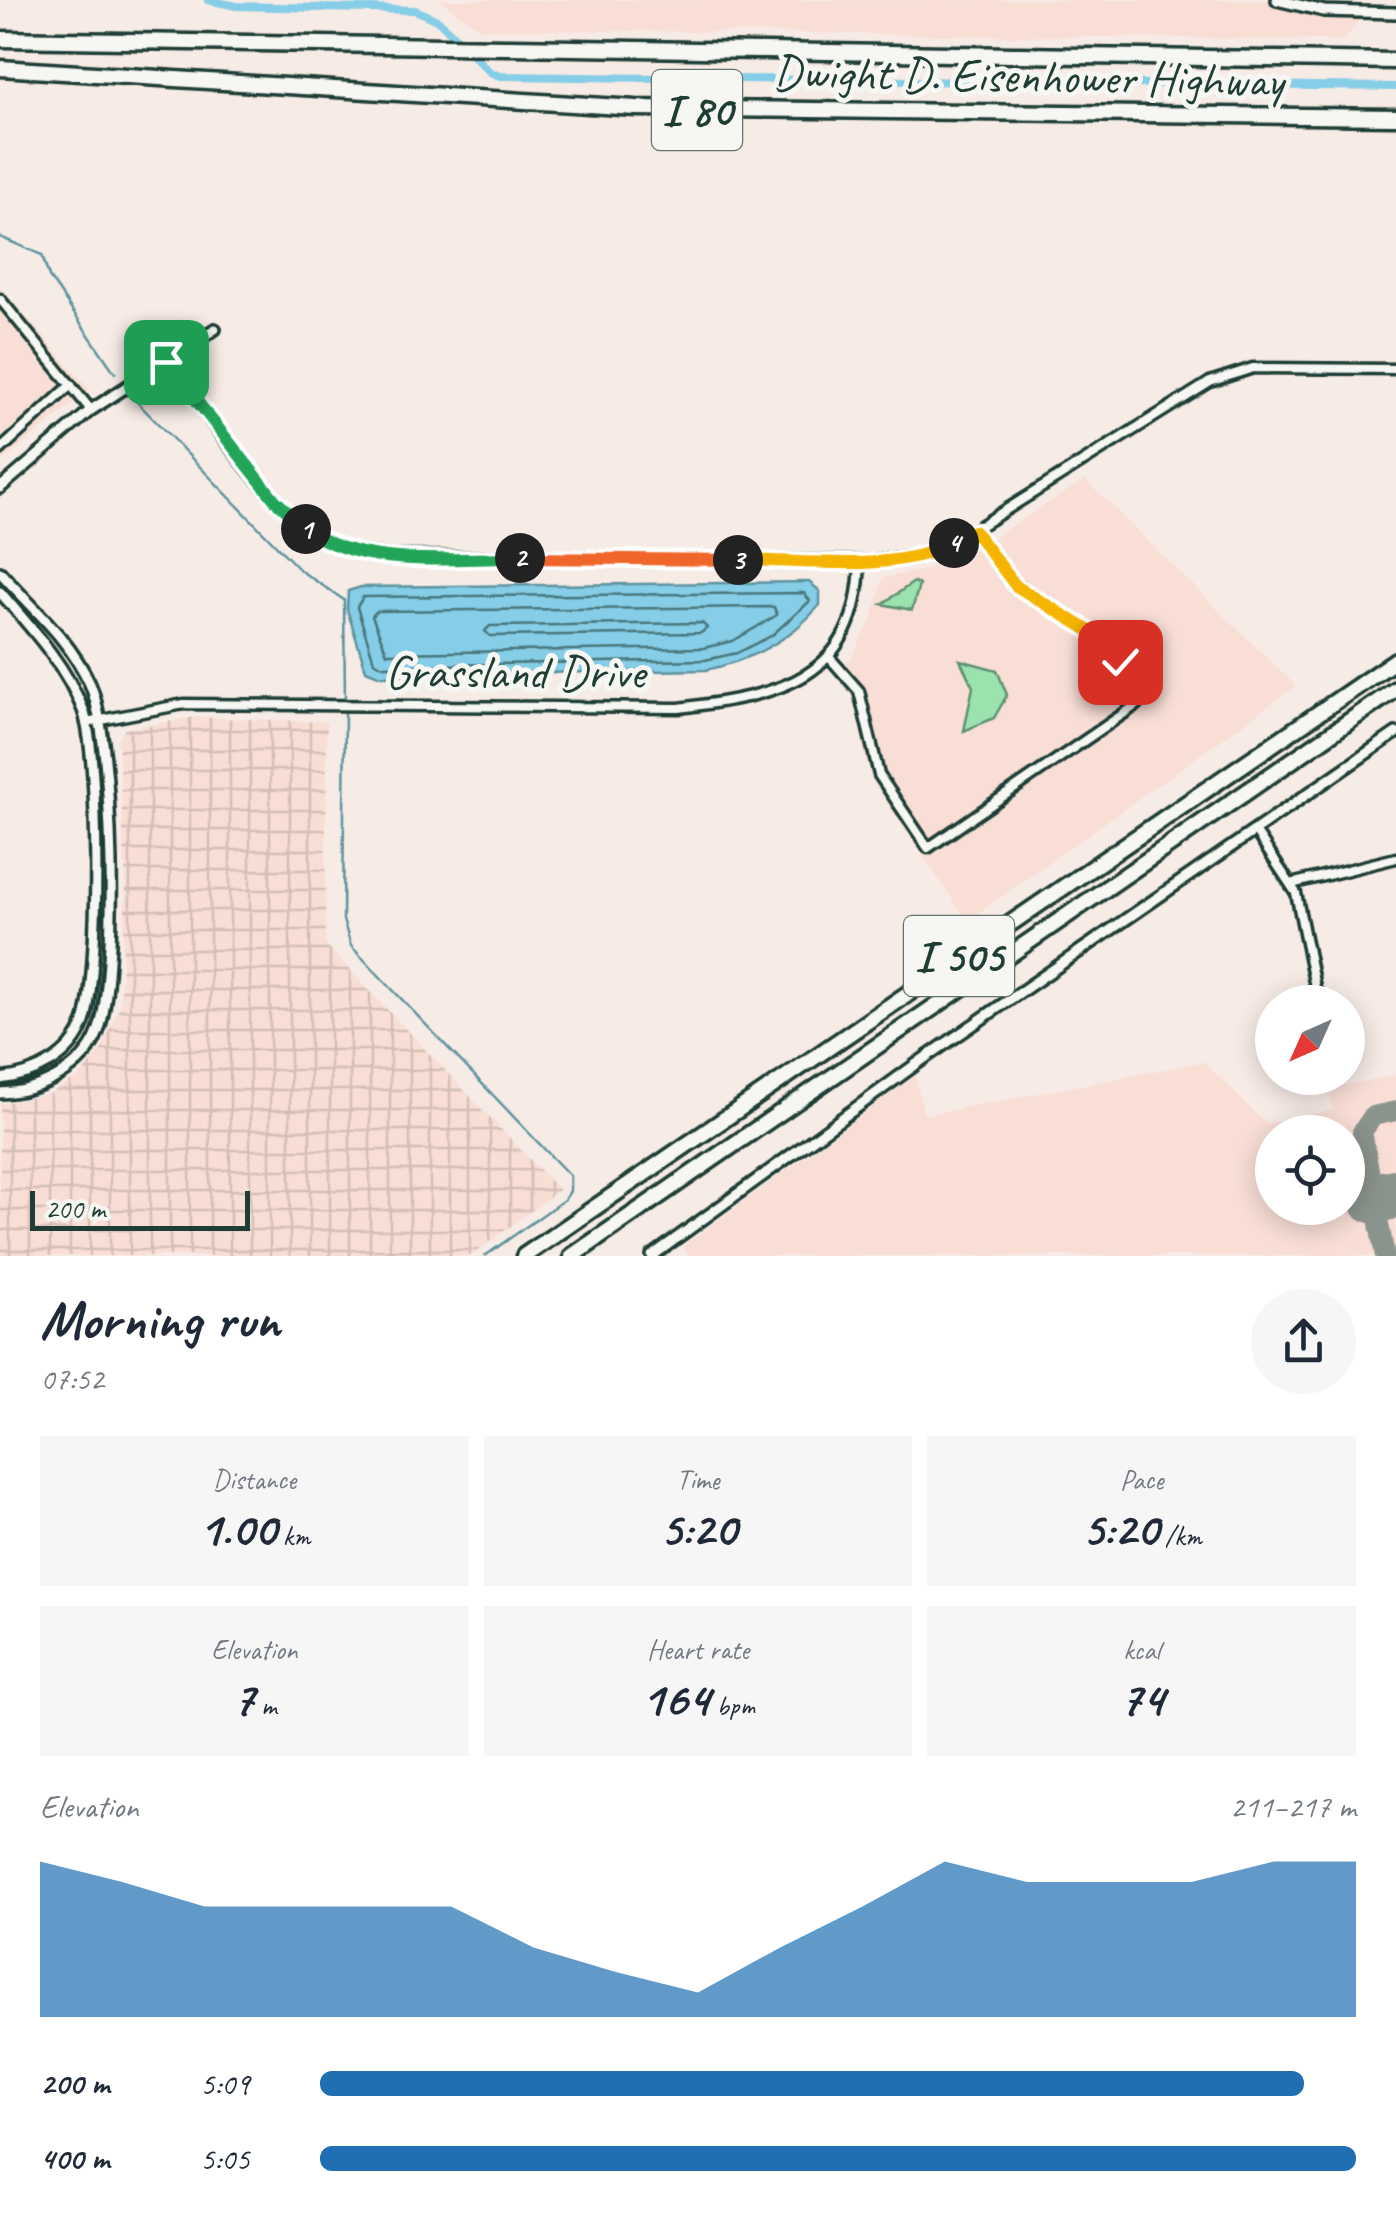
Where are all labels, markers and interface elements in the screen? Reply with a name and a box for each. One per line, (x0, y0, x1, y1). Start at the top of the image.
street label: Dwight D. Eisenhower Highway (772, 42, 1287, 111)
road number: I 80 (652, 70, 742, 150)
pin (124, 320, 209, 405)
icon: arrive (139, 335, 194, 390)
pin: 1 (281, 504, 331, 554)
text: 1 (300, 511, 312, 546)
pin: 4 (929, 518, 979, 568)
text: 4 (948, 525, 960, 560)
pin: 2 (495, 533, 545, 583)
pin: 3 (713, 535, 763, 585)
text: 2 (514, 540, 526, 575)
text: 3 (732, 542, 744, 577)
pin (1078, 620, 1163, 705)
icon: check (1093, 635, 1148, 690)
street label: Grassland Drive (385, 642, 648, 702)
road number: I 505 (904, 916, 1014, 996)
north arrow (1255, 985, 1365, 1095)
map controls (1255, 985, 1365, 1225)
button: locate (1255, 1115, 1365, 1225)
scale bar (30, 1186, 250, 1230)
text: 200 m (45, 1191, 105, 1226)
text: Morning run (40, 1285, 280, 1355)
button: share (1251, 1289, 1356, 1394)
text: 07:52 (40, 1358, 104, 1399)
text: Distance (213, 1462, 296, 1497)
text: Time (677, 1462, 719, 1497)
text: Pace (1120, 1462, 1163, 1497)
text: 1.00 (199, 1497, 276, 1560)
text: 5:20 (660, 1497, 736, 1560)
text: 5:20 (1082, 1497, 1158, 1560)
text: km (276, 1518, 310, 1553)
text: /km (1158, 1518, 1202, 1553)
text: Elevation (211, 1632, 297, 1667)
text: Heart rate (647, 1632, 749, 1667)
text: kcal (1123, 1632, 1160, 1667)
text: 7 (232, 1667, 254, 1730)
text: 164 (641, 1667, 710, 1730)
text: 74 (1119, 1667, 1164, 1730)
text: m (254, 1688, 277, 1723)
text: bpm (710, 1688, 755, 1723)
text: Elevation (40, 1786, 138, 1827)
text: 211–217 m (1230, 1786, 1356, 1827)
text: 200 m (40, 2063, 109, 2104)
text: 5:09 (200, 2063, 250, 2104)
text: 400 m (40, 2138, 109, 2179)
text: 5:05 (200, 2138, 250, 2179)

